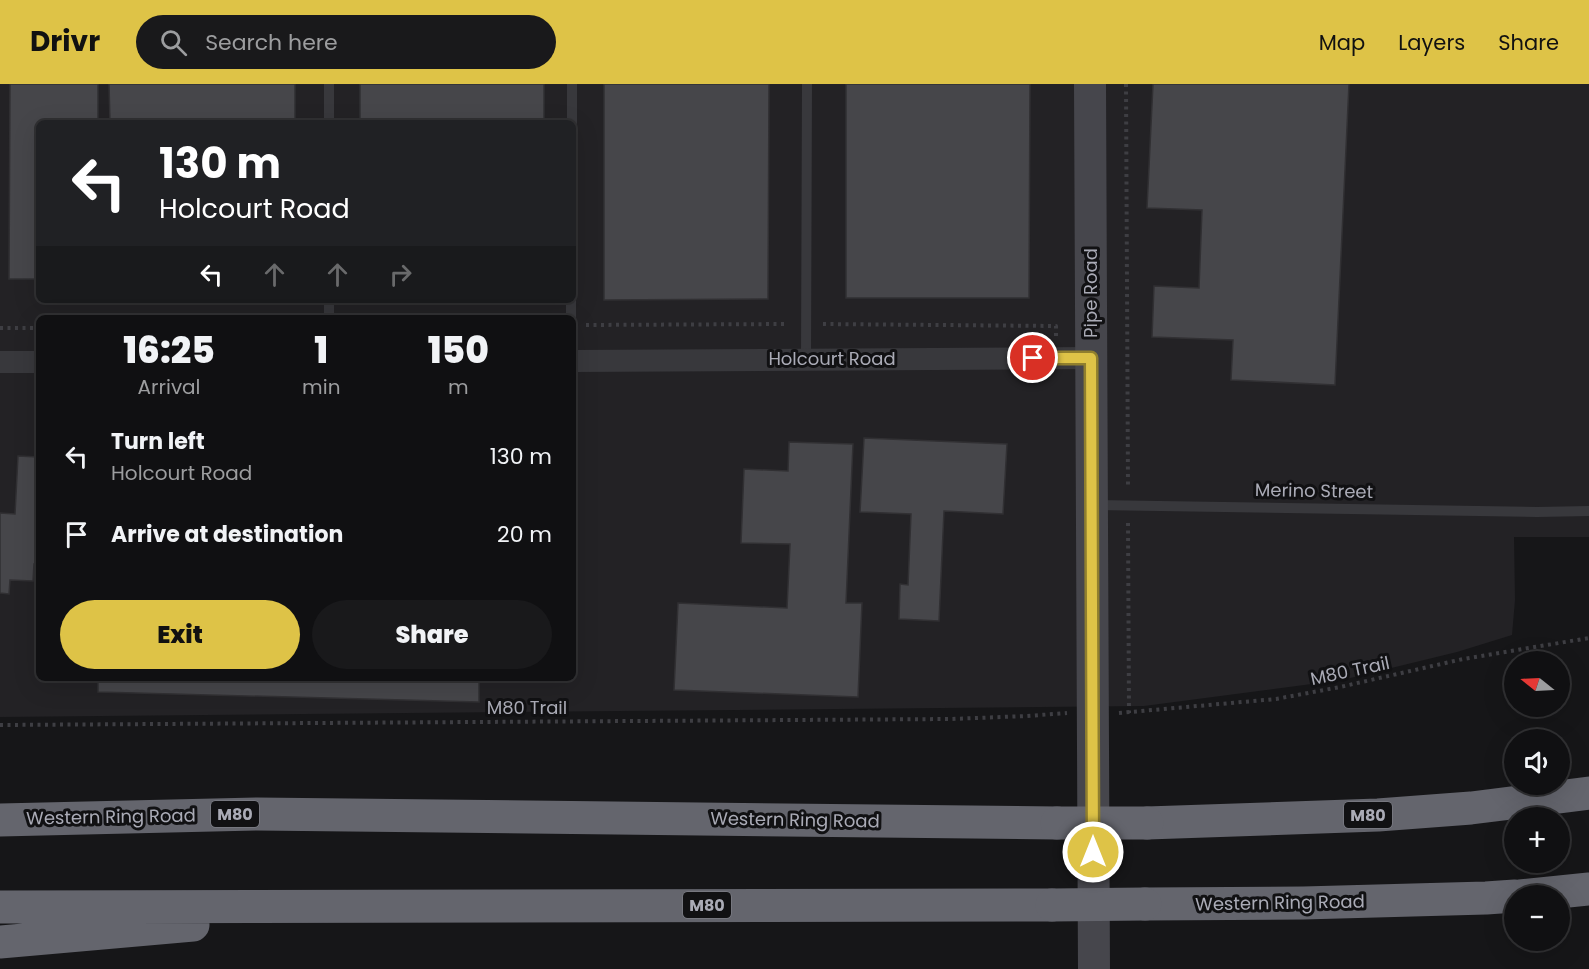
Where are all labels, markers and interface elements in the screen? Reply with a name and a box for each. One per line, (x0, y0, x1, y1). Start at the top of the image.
search box (136, 15, 556, 69)
text: Drivr (30, 22, 100, 61)
icon: search (157, 26, 190, 59)
text: Search here (205, 27, 338, 58)
text: Map (1319, 28, 1365, 57)
text: Layers (1398, 28, 1465, 57)
text: Share (1498, 28, 1559, 57)
text: 130 m (159, 134, 281, 193)
icon: left (60, 144, 138, 222)
text: Holcourt Road (159, 190, 350, 227)
street label: Pipe Road (1078, 248, 1103, 338)
icon: left (195, 258, 228, 291)
icon: ahead (258, 258, 291, 291)
icon: ahead (321, 258, 354, 291)
icon: right (384, 258, 417, 291)
text: 16:25 (123, 325, 215, 376)
text: 1 (314, 325, 328, 376)
text: 150 (428, 325, 489, 376)
pin (1007, 332, 1058, 383)
icon: arrive (1016, 341, 1049, 374)
street label: Holcourt Road (768, 346, 896, 371)
text: Arrival (138, 373, 201, 401)
text: min (302, 373, 340, 401)
text: m (448, 373, 469, 401)
text: Turn left (111, 426, 205, 457)
icon: left (60, 440, 93, 473)
text: 130 m (490, 441, 552, 472)
text: Holcourt Road (111, 459, 252, 487)
street label: Merino Street (1255, 477, 1373, 504)
icon: arrive (60, 518, 93, 551)
text: Arrive at destination (111, 519, 343, 550)
text: 20 m (497, 519, 552, 550)
button: Exit (60, 600, 300, 669)
button: Share (312, 600, 552, 669)
street label: M80 Trail (1308, 650, 1392, 691)
north arrow (1504, 651, 1570, 717)
map controls (1504, 651, 1570, 951)
street label: M80 Trail (487, 695, 567, 720)
button: sound (1504, 729, 1570, 795)
road number: M80 (211, 801, 259, 827)
road number: M80 (1344, 802, 1392, 828)
street label: Western Ring Road (26, 803, 196, 830)
street label: Western Ring Road (710, 806, 880, 833)
button: + (1504, 807, 1570, 873)
position arrow (1061, 820, 1125, 884)
button: − (1504, 885, 1570, 951)
street label: Western Ring Road (1195, 889, 1365, 916)
road number: M80 (683, 892, 731, 918)

